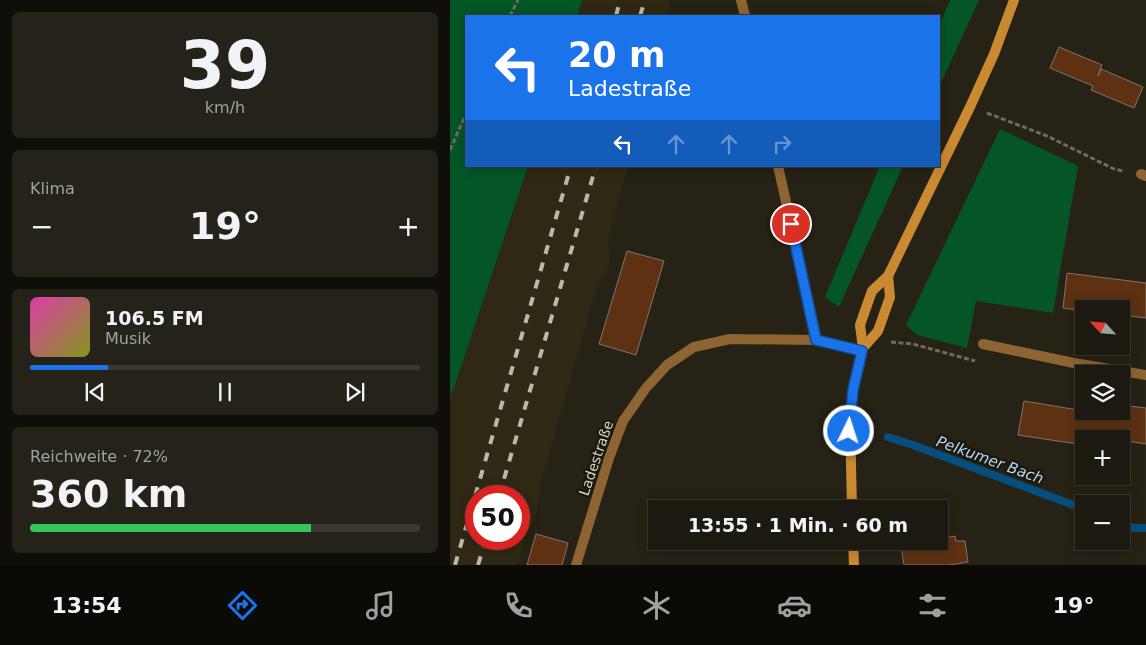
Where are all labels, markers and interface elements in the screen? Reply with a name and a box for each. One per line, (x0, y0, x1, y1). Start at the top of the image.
text: 39 (180, 28, 270, 103)
icon: left (485, 35, 550, 100)
text: 20 m (568, 35, 665, 75)
text: Ladestraße (568, 76, 691, 101)
text: km/h (205, 98, 245, 117)
icon: left (609, 130, 637, 158)
icon: ahead (662, 130, 690, 158)
icon: ahead (715, 130, 743, 158)
icon: right (768, 130, 796, 158)
text: Klima (30, 179, 75, 198)
pin (770, 203, 812, 245)
text: 19° (189, 204, 261, 248)
text: − (30, 210, 53, 243)
text: + (397, 210, 420, 243)
icon: arrive (777, 210, 805, 238)
north arrow (1075, 300, 1130, 355)
map controls (1075, 300, 1130, 550)
text: 106.5 FM (105, 307, 204, 329)
text: Musik (105, 329, 151, 348)
button: layers (1075, 365, 1130, 420)
icon: previous (81, 378, 109, 406)
icon: pause (211, 378, 239, 406)
icon: next (341, 378, 369, 406)
position arrow (822, 404, 874, 456)
street label: Ladestraße (576, 418, 616, 498)
button: + (1075, 430, 1130, 485)
water label: Pelkumer Bach (934, 432, 1046, 488)
text: Reichweite · 72% (30, 447, 168, 466)
text: 360 km (30, 472, 187, 516)
speed limit sign: 50 (465, 485, 530, 550)
button: − (1075, 495, 1130, 550)
text: 13:55 · 1 Min. · 60 m (688, 514, 908, 536)
icon: directions (225, 588, 260, 623)
icon: music (363, 588, 398, 623)
icon: phone (501, 588, 536, 623)
icon: climate (639, 588, 674, 623)
icon: car (777, 588, 812, 623)
icon: filters (915, 588, 950, 623)
text: 13:54 (52, 593, 122, 618)
text: 19° (1053, 593, 1094, 618)

